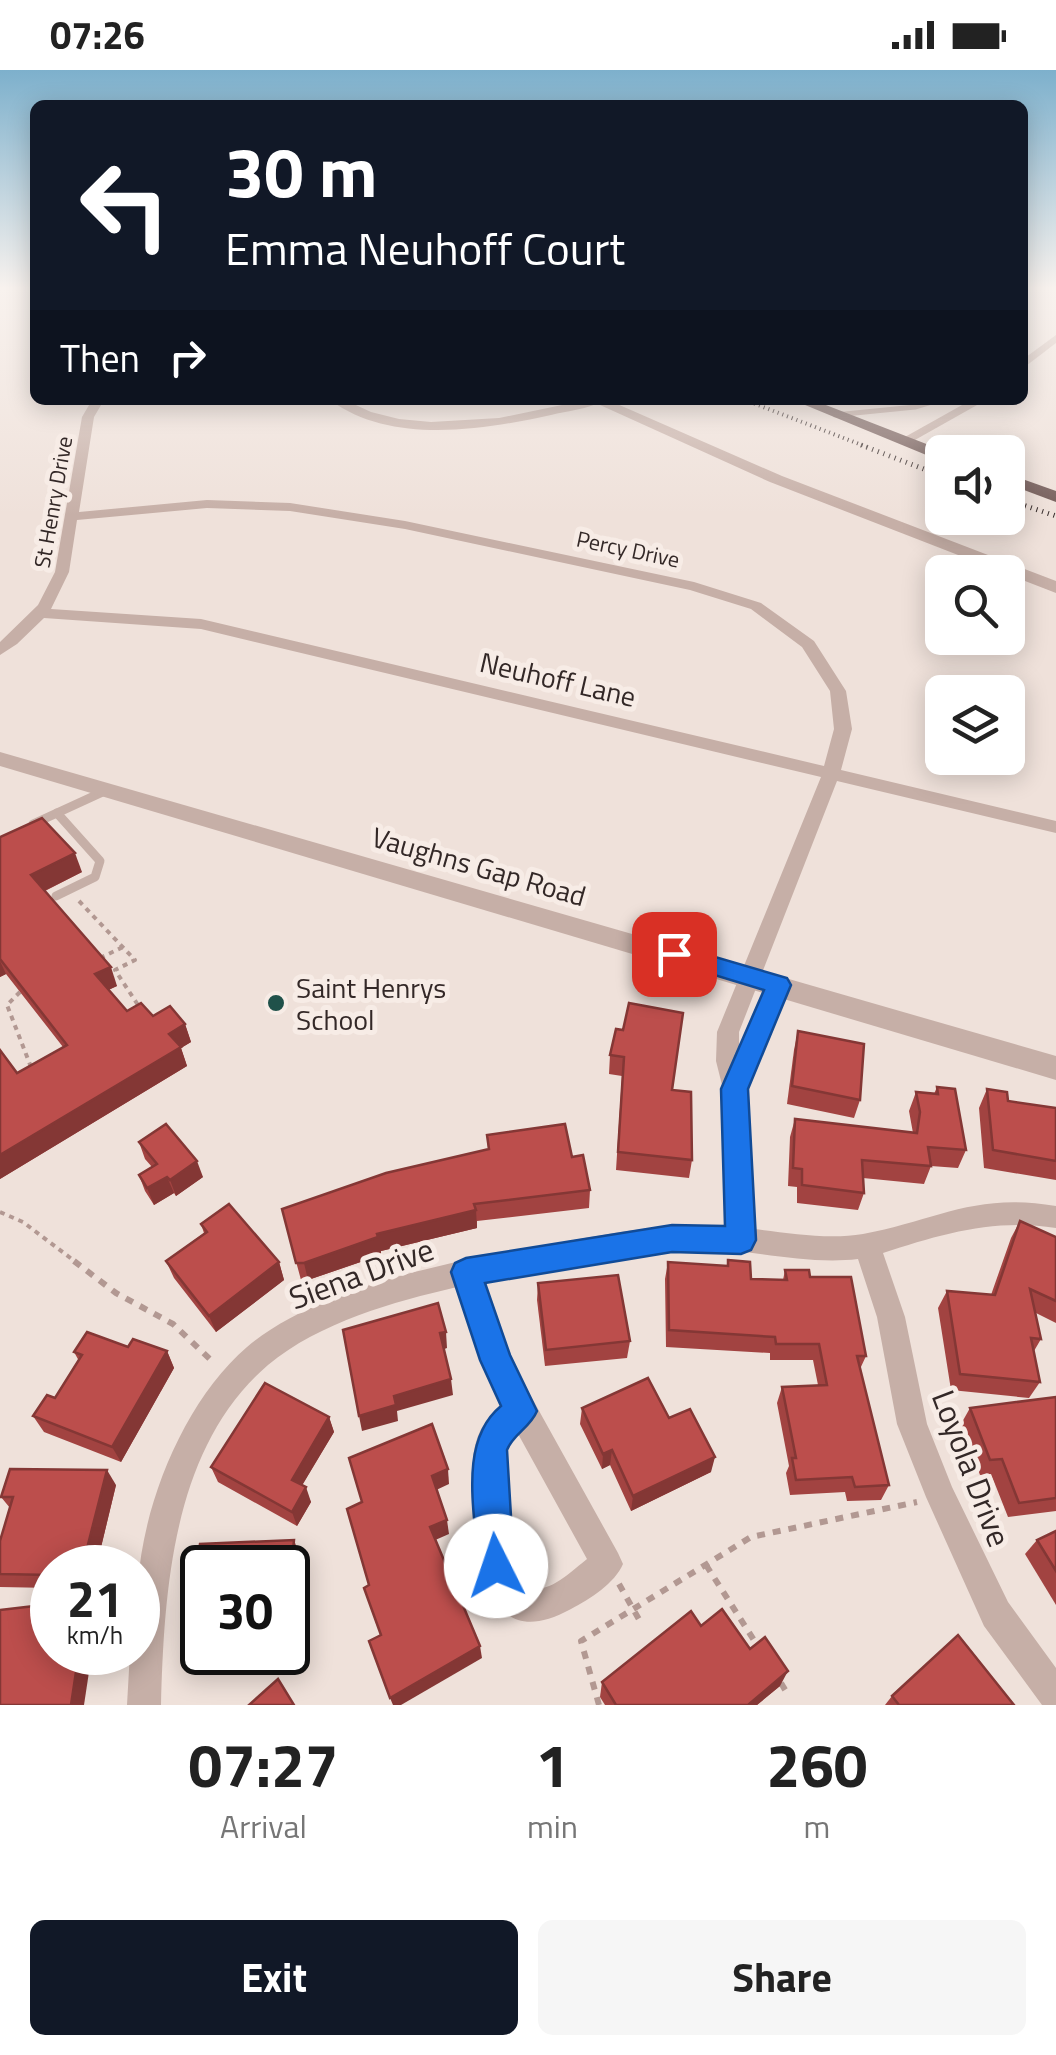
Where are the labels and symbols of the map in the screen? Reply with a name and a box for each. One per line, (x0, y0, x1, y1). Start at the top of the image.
street label: St Henry Drive (25, 433, 81, 571)
street label: Percy Drive (573, 521, 683, 577)
street label: Neuhoff Lane (476, 640, 640, 718)
street label: Vaughns Gap Road (367, 815, 591, 917)
pin (632, 912, 717, 997)
place label: Saint Henrys School (296, 966, 446, 1041)
marker: Saint Henrys School (265, 992, 287, 1014)
street label: Siena Drive (282, 1225, 440, 1321)
street label: Loyola Drive (920, 1383, 1024, 1553)
position arrow (444, 1514, 548, 1618)
speed limit sign: 30 (180, 1545, 310, 1675)

